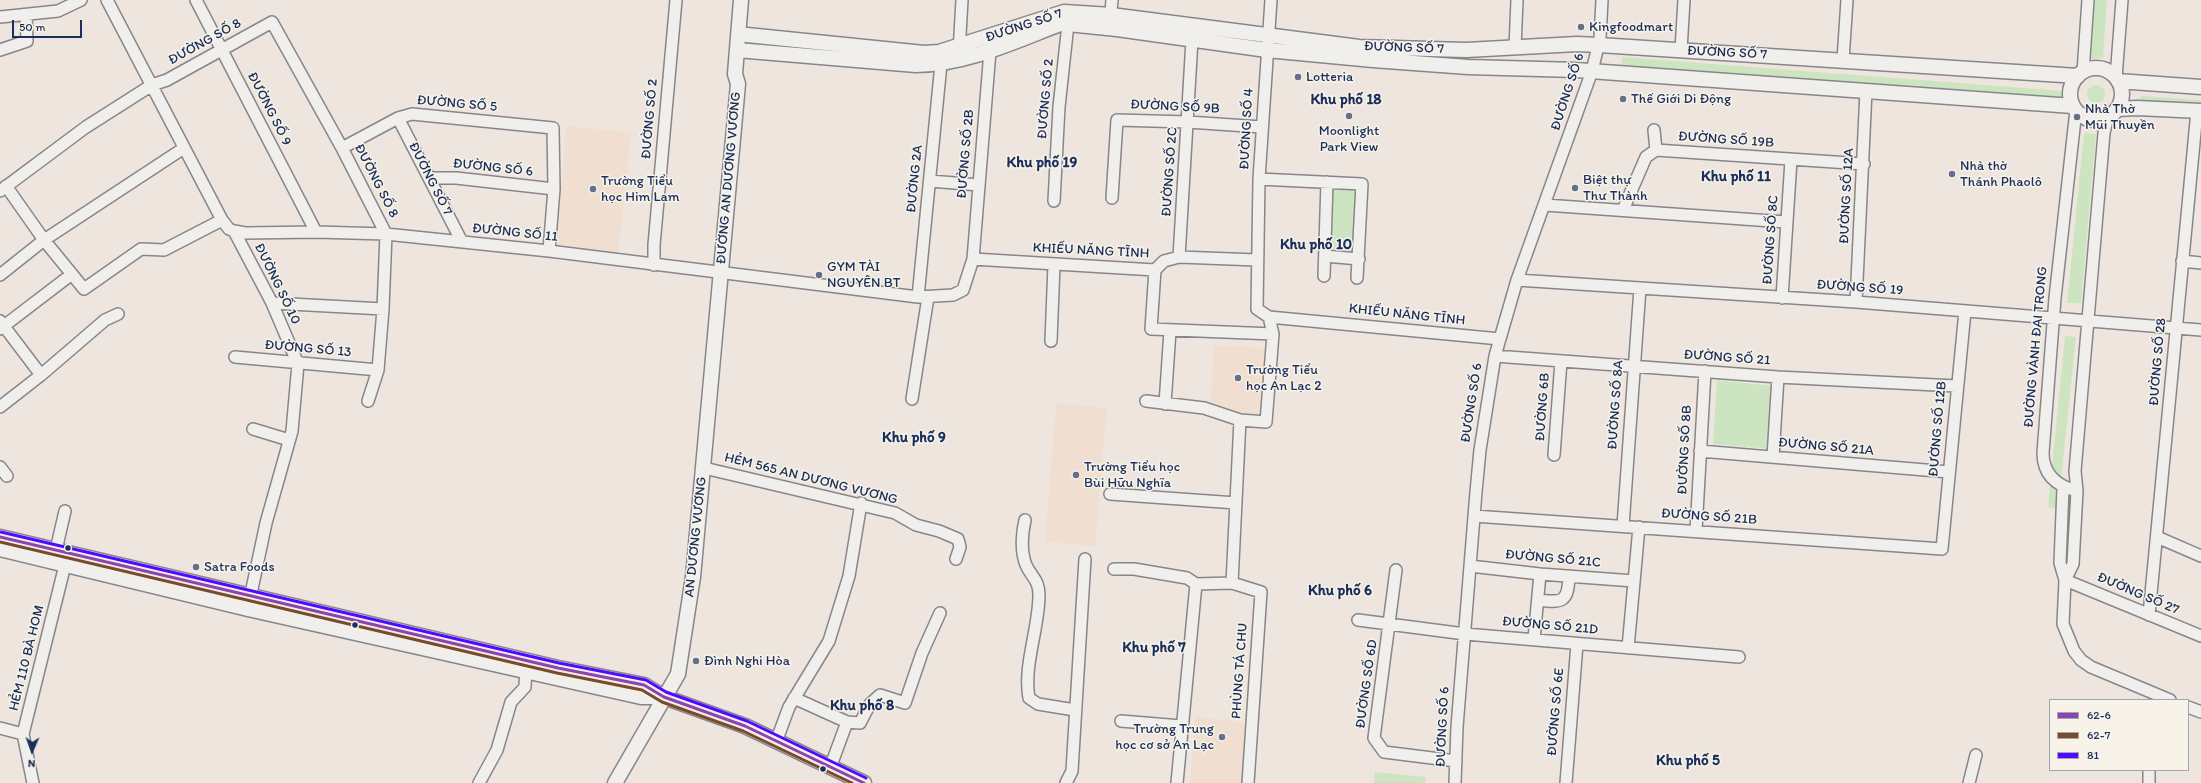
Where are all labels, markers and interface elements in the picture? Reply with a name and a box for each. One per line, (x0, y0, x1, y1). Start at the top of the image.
street label: ĐƯỜNG SỐ 7 (983, 6, 1065, 46)
scale bar (14, 12, 84, 38)
street label: ĐƯỜNG SỐ 8 (166, 15, 244, 69)
place label: Kingfoodmart (1589, 19, 1673, 35)
text: 50 m (19, 20, 45, 34)
marker: Kingfoodmart (1576, 22, 1586, 32)
street label: ĐƯỜNG SỐ 7 (1364, 38, 1444, 58)
street label: ĐƯỜNG SỐ 7 (1687, 43, 1767, 63)
street label: ĐƯỜNG SỐ 6 (1548, 51, 1588, 133)
street label: ĐƯỜNG SỐ 2 (1034, 58, 1058, 140)
street label: ĐƯỜNG SỐ 9 (243, 69, 295, 149)
place label: Lotteria (1306, 69, 1353, 85)
marker: Lotteria (1293, 72, 1303, 82)
street label: ĐƯỜNG SỐ 2 (638, 78, 662, 160)
street label: ĐƯỜNG SỐ 4 (1236, 88, 1258, 170)
street label: ĐƯỜNG AN DƯƠNG VƯƠNG (713, 91, 745, 265)
district label: Khu phố 18 (1310, 91, 1382, 109)
place label: Thế Giới Di Động (1631, 91, 1731, 107)
street label: ĐƯỜNG SỐ 5 (416, 92, 498, 116)
marker: Thế Giới Di Động (1618, 94, 1628, 104)
street label: ĐƯỜNG SỐ 9B (1130, 96, 1220, 118)
place label: Nhà Thờ Mũi Thuyền (2085, 101, 2155, 134)
street label: ĐƯỜNG SỐ 2B (954, 109, 978, 199)
marker: Moonlight Park View (1344, 111, 1354, 121)
marker: Nhà Thờ Mũi Thuyền (2072, 112, 2082, 122)
place label: Moonlight Park View (1319, 123, 1379, 156)
street label: ĐƯỜNG SỐ 2C (1158, 127, 1182, 217)
street label: ĐƯỜNG SỐ 19B (1677, 128, 1775, 152)
street label: ĐƯỜNG SỐ 7 (404, 139, 456, 219)
street label: ĐƯỜNG SỐ 8 (350, 141, 402, 221)
street label: ĐƯỜNG 2A (903, 144, 927, 214)
street label: ĐƯỜNG SỐ 12A (1836, 148, 1858, 244)
district label: Khu phố 19 (1007, 154, 1077, 172)
street label: ĐƯỜNG SỐ 6 (452, 155, 534, 181)
place label: Nhà thờ Thánh Phaolô (1960, 158, 2042, 190)
district label: Khu phố 11 (1701, 168, 1771, 186)
marker: Nhà thờ Thánh Phaolô (1947, 169, 1957, 179)
place label: Biệt thự Thư Thành (1583, 172, 1647, 204)
place label: Trường Tiểu học Him Lam (601, 173, 680, 206)
marker: Biệt thự Thư Thành (1570, 183, 1580, 193)
marker: Trường Tiểu học Him Lam (588, 184, 598, 194)
street label: ĐƯỜNG SỐ 8C (1759, 195, 1783, 285)
street label: ĐƯỜNG SỐ 11 (471, 220, 559, 246)
district label: Khu phố 10 (1280, 236, 1352, 254)
street label: KHIẾU NĂNG TĨNH (1032, 240, 1150, 262)
street label: ĐƯỜNG SỐ 10 (250, 241, 304, 327)
place label: GYM TÀI NGUYÊN BT (827, 259, 901, 292)
street label: ĐƯỜNG VÀNH ĐAI TRONG (2021, 266, 2051, 428)
marker: GYM TÀI NGUYÊN BT (814, 270, 824, 280)
street label: ĐƯỜNG SỐ 19 (1816, 277, 1904, 299)
street label: KHIẾU NĂNG TĨNH (1348, 301, 1466, 329)
street label: ĐƯỜNG SỐ 28 (2146, 317, 2170, 407)
street label: ĐƯỜNG SỐ 13 (264, 337, 352, 361)
street label: ĐƯỜNG SỐ 21 (1683, 347, 1771, 369)
street label: ĐƯỜNG SỐ 8A (1604, 360, 1628, 450)
place label: Trường Tiểu học An Lạc 2 (1246, 362, 1322, 394)
street label: ĐƯỜNG SỐ 6 (1457, 362, 1487, 444)
street label: ĐƯỜNG 6B (1532, 372, 1554, 442)
marker: Trường Tiểu học An Lạc 2 (1233, 373, 1243, 383)
street label: ĐƯỜNG SỐ 12B (1925, 380, 1951, 478)
street label: ĐƯỜNG SỐ 8B (1674, 405, 1696, 495)
district label: Khu phố 9 (882, 429, 946, 447)
street label: ĐƯỜNG SỐ 21A (1777, 434, 1875, 460)
street label: HẺM 565 AN DƯƠNG VƯƠNG (723, 449, 899, 509)
place label: Trường Tiểu học Bùi Hữu Nghĩa (1084, 459, 1180, 492)
marker: Trường Tiểu học Bùi Hữu Nghĩa (1071, 470, 1081, 480)
street label: AN DƯƠNG VƯƠNG (681, 476, 711, 598)
street label: ĐƯỜNG SỐ 21B (1660, 505, 1758, 529)
unlabelled marker (63, 543, 73, 553)
street label: ĐƯỜNG SỐ 21C (1504, 546, 1602, 572)
place label: Satra Foods (204, 559, 275, 575)
marker: Satra Foods (191, 562, 201, 572)
street label: ĐƯỜNG SỐ 27 (2094, 569, 2182, 619)
district label: Khu phố 6 (1308, 582, 1372, 600)
street label: HẺM 110 BÀ HOM (6, 603, 48, 713)
street label: ĐƯỜNG SỐ 21D (1501, 613, 1599, 639)
unlabelled marker (350, 620, 360, 630)
street label: PHÙNG TÁ CHU (1228, 622, 1252, 720)
street label: ĐƯỜNG SỐ 6D (1352, 638, 1382, 730)
district label: Khu phố 7 (1122, 639, 1186, 657)
place label: Đình Nghi Hòa (704, 653, 790, 669)
marker: Đình Nghi Hòa (691, 656, 701, 666)
street label: ĐƯỜNG SỐ 6E (1544, 667, 1568, 757)
street label: ĐƯỜNG SỐ 6 (1433, 686, 1453, 768)
district label: Khu phố 8 (830, 697, 894, 715)
legend (2049, 699, 2189, 771)
text: 62-6 (2087, 708, 2111, 722)
place label: Trường Trung học cơ sở An Lạc (1115, 721, 1214, 754)
text: 62-7 (2087, 728, 2110, 742)
north arrow (12, 731, 52, 771)
marker: Trường Trung học cơ sở An Lạc (1217, 732, 1227, 742)
text: 81 (2087, 748, 2099, 762)
district label: Khu phố 5 (1656, 752, 1720, 770)
text: N (28, 757, 36, 770)
unlabelled marker (818, 764, 828, 774)

